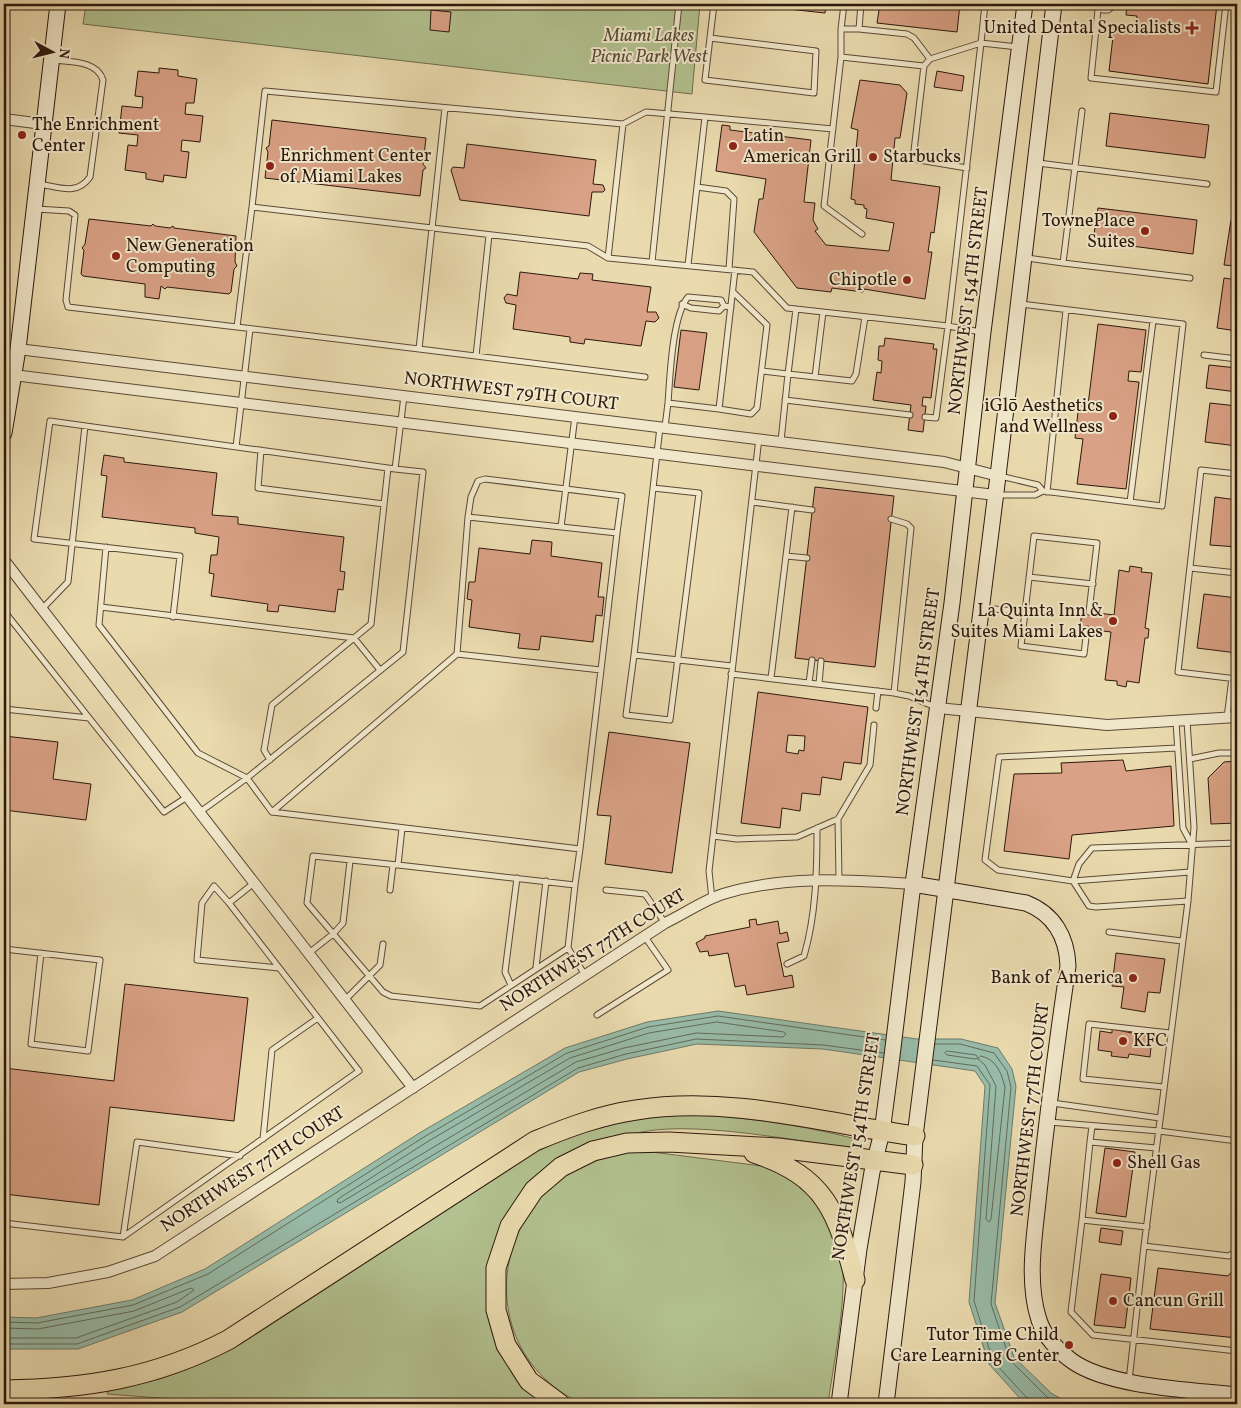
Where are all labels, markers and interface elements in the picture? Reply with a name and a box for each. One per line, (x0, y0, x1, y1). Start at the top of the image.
place label: United Dental Specialists (984, 16, 1181, 41)
marker: United Dental Specialists (1185, 21, 1199, 35)
park label: Miami Lakes Picnic Park West (591, 24, 709, 70)
north arrow (28, 28, 78, 78)
text: N (53, 47, 73, 60)
place label: The Enrichment Center (32, 113, 159, 159)
place label: Latin American Grill (743, 124, 861, 170)
marker: The Enrichment Center (16, 129, 28, 141)
marker: Latin American Grill (727, 140, 739, 152)
place label: Enrichment Center of Miami Lakes (280, 144, 432, 190)
place label: Starbucks (883, 145, 961, 170)
marker: Starbucks (867, 151, 879, 163)
marker: Enrichment Center of Miami Lakes (264, 160, 276, 172)
street label: NORTHWEST 154TH STREET (943, 185, 995, 417)
place label: TownePlace Suites (1042, 209, 1135, 255)
marker: TownePlace Suites (1139, 225, 1151, 237)
place label: New Generation Computing (126, 234, 254, 280)
marker: New Generation Computing (110, 250, 122, 262)
place label: Chipotle (829, 268, 897, 293)
marker: Chipotle (901, 274, 913, 286)
street label: NORTHWEST 79TH COURT (402, 366, 620, 418)
place label: iGlō Aesthetics and Wellness (984, 394, 1103, 440)
marker: iGlō Aesthetics and Wellness (1107, 410, 1119, 422)
street label: NORTHWEST 154TH STREET (891, 586, 947, 818)
place label: La Quinta Inn & Suites Miami Lakes (951, 599, 1103, 645)
marker: La Quinta Inn & Suites Miami Lakes (1107, 615, 1119, 627)
street label: NORTHWEST 77TH COURT (495, 883, 691, 1019)
place label: Bank of America (990, 966, 1123, 991)
marker: Bank of America (1127, 972, 1139, 984)
street label: NORTHWEST 77TH COURT (1005, 1001, 1057, 1218)
place label: KFC (1133, 1029, 1167, 1054)
street label: NORTHWEST 154TH STREET (827, 1031, 887, 1262)
marker: KFC (1117, 1035, 1129, 1047)
street label: NORTHWEST 77TH COURT (156, 1101, 350, 1239)
place label: Shell Gas (1127, 1151, 1200, 1176)
marker: Shell Gas (1111, 1157, 1123, 1169)
place label: Cancun Grill (1123, 1289, 1224, 1314)
marker: Cancun Grill (1107, 1295, 1119, 1307)
place label: Tutor Time Child Care Learning Center (891, 1323, 1059, 1369)
marker: Tutor Time Child Care Learning Center (1063, 1339, 1075, 1351)

